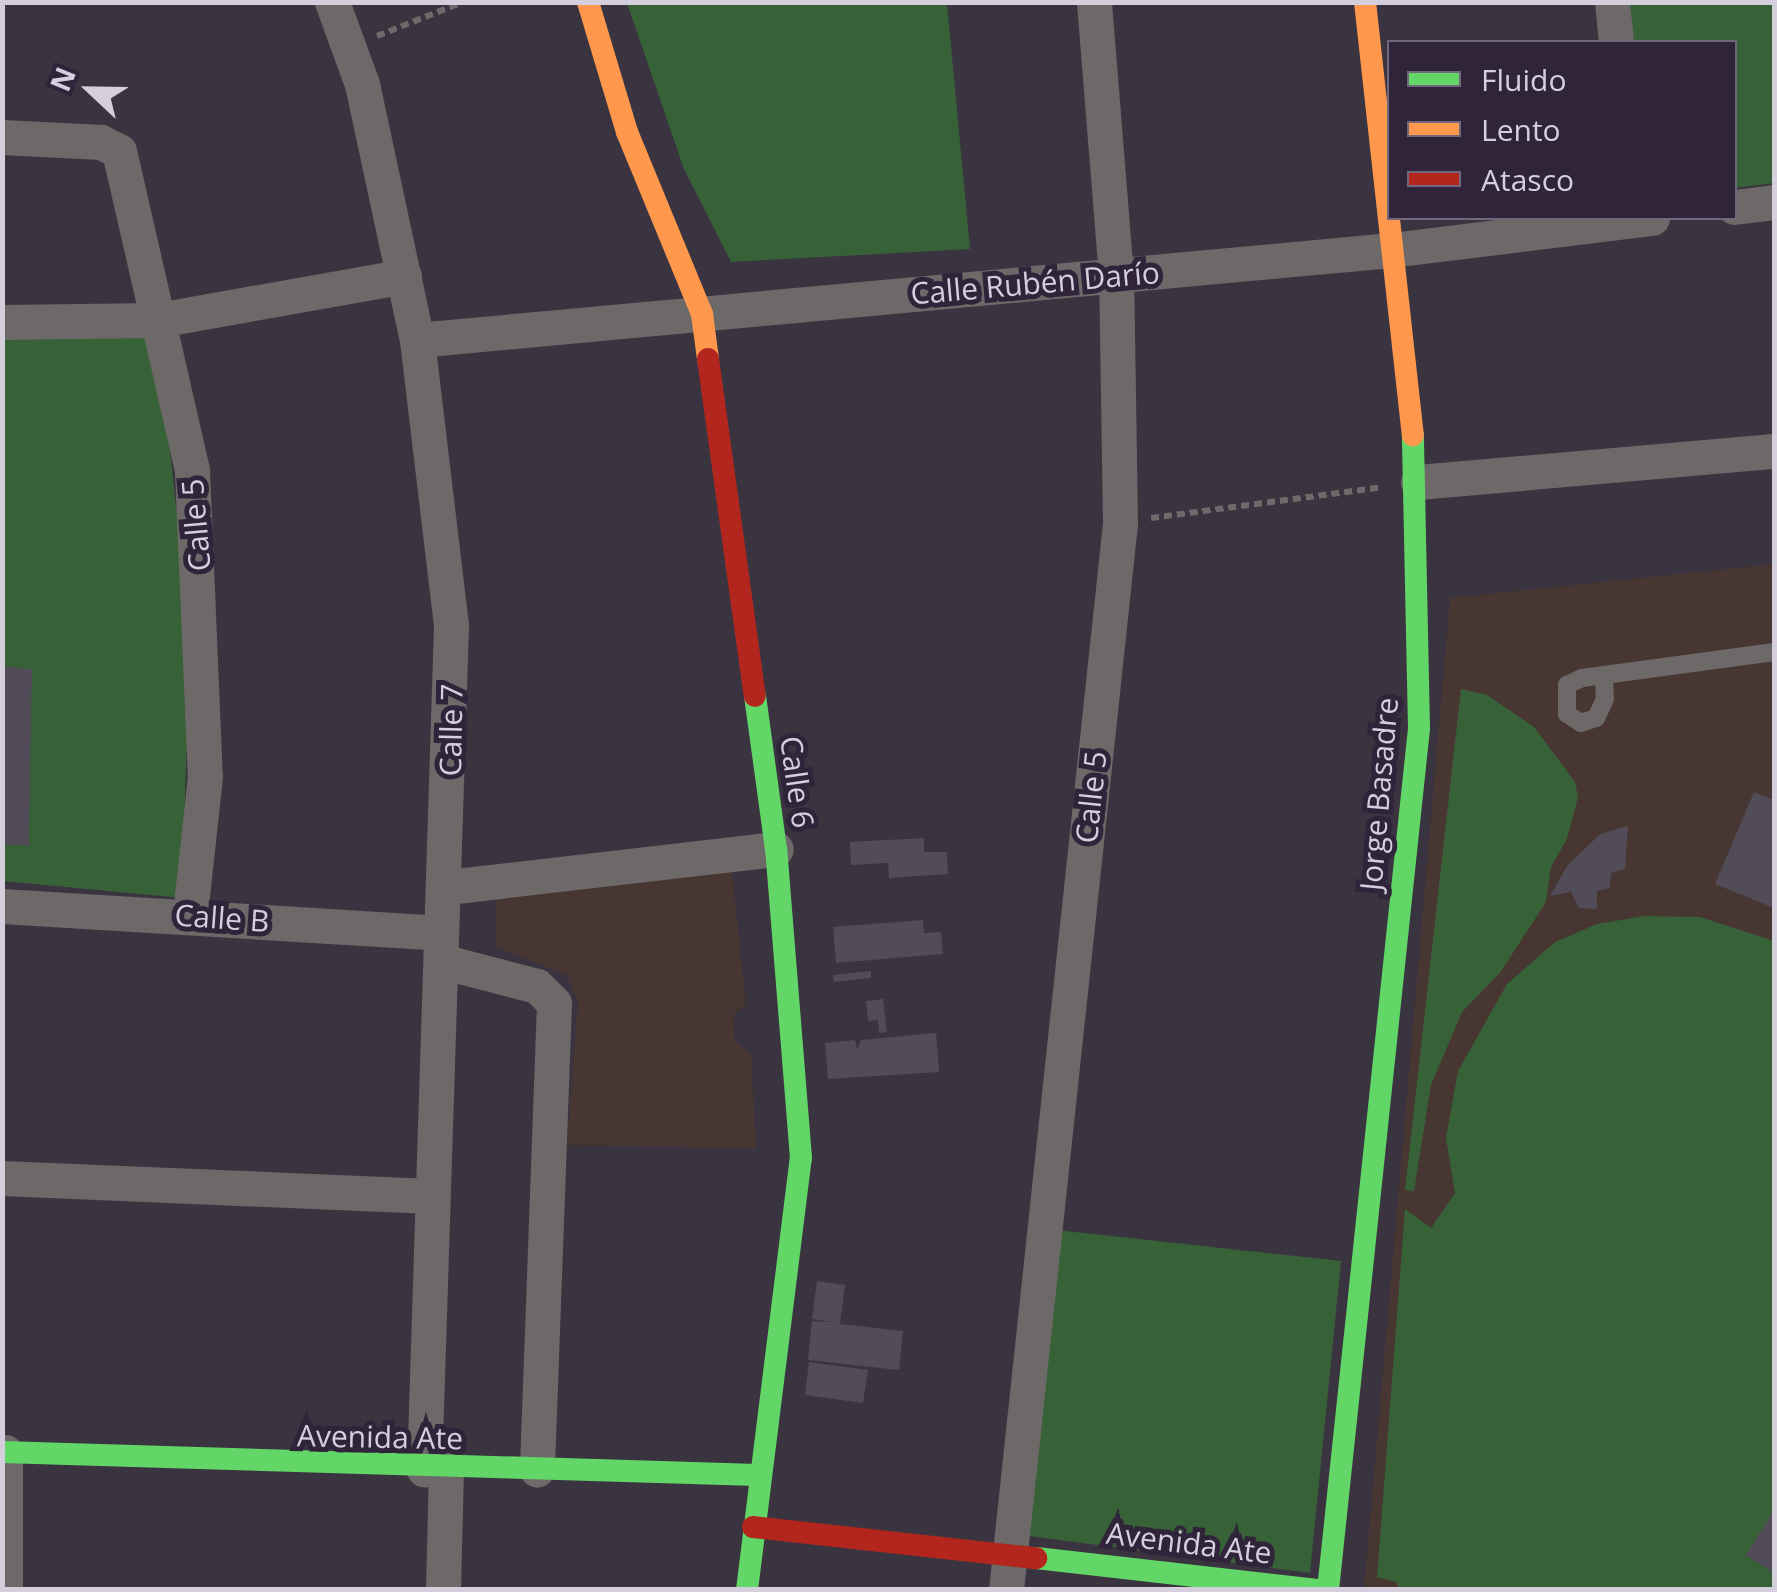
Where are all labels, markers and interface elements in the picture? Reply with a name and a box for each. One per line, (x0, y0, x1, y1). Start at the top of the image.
north arrow (40, 40, 140, 140)
legend (1387, 40, 1737, 220)
text: Fluido (1481, 59, 1566, 100)
text: N (40, 61, 84, 96)
text: Lento (1481, 109, 1561, 150)
text: Atasco (1481, 159, 1574, 200)
street label: Calle Rubén Darío (909, 254, 1161, 312)
street label: Calle 5 (174, 477, 218, 573)
street label: Calle 7 (432, 683, 470, 777)
street label: Jorge Basadre (1353, 696, 1405, 892)
street label: Calle 6 (773, 734, 821, 830)
street label: Calle 5 (1068, 749, 1114, 845)
street label: Calle B (173, 897, 271, 939)
street label: Avenida Ate (297, 1418, 463, 1456)
street label: Avenida Ate (1104, 1515, 1274, 1571)

